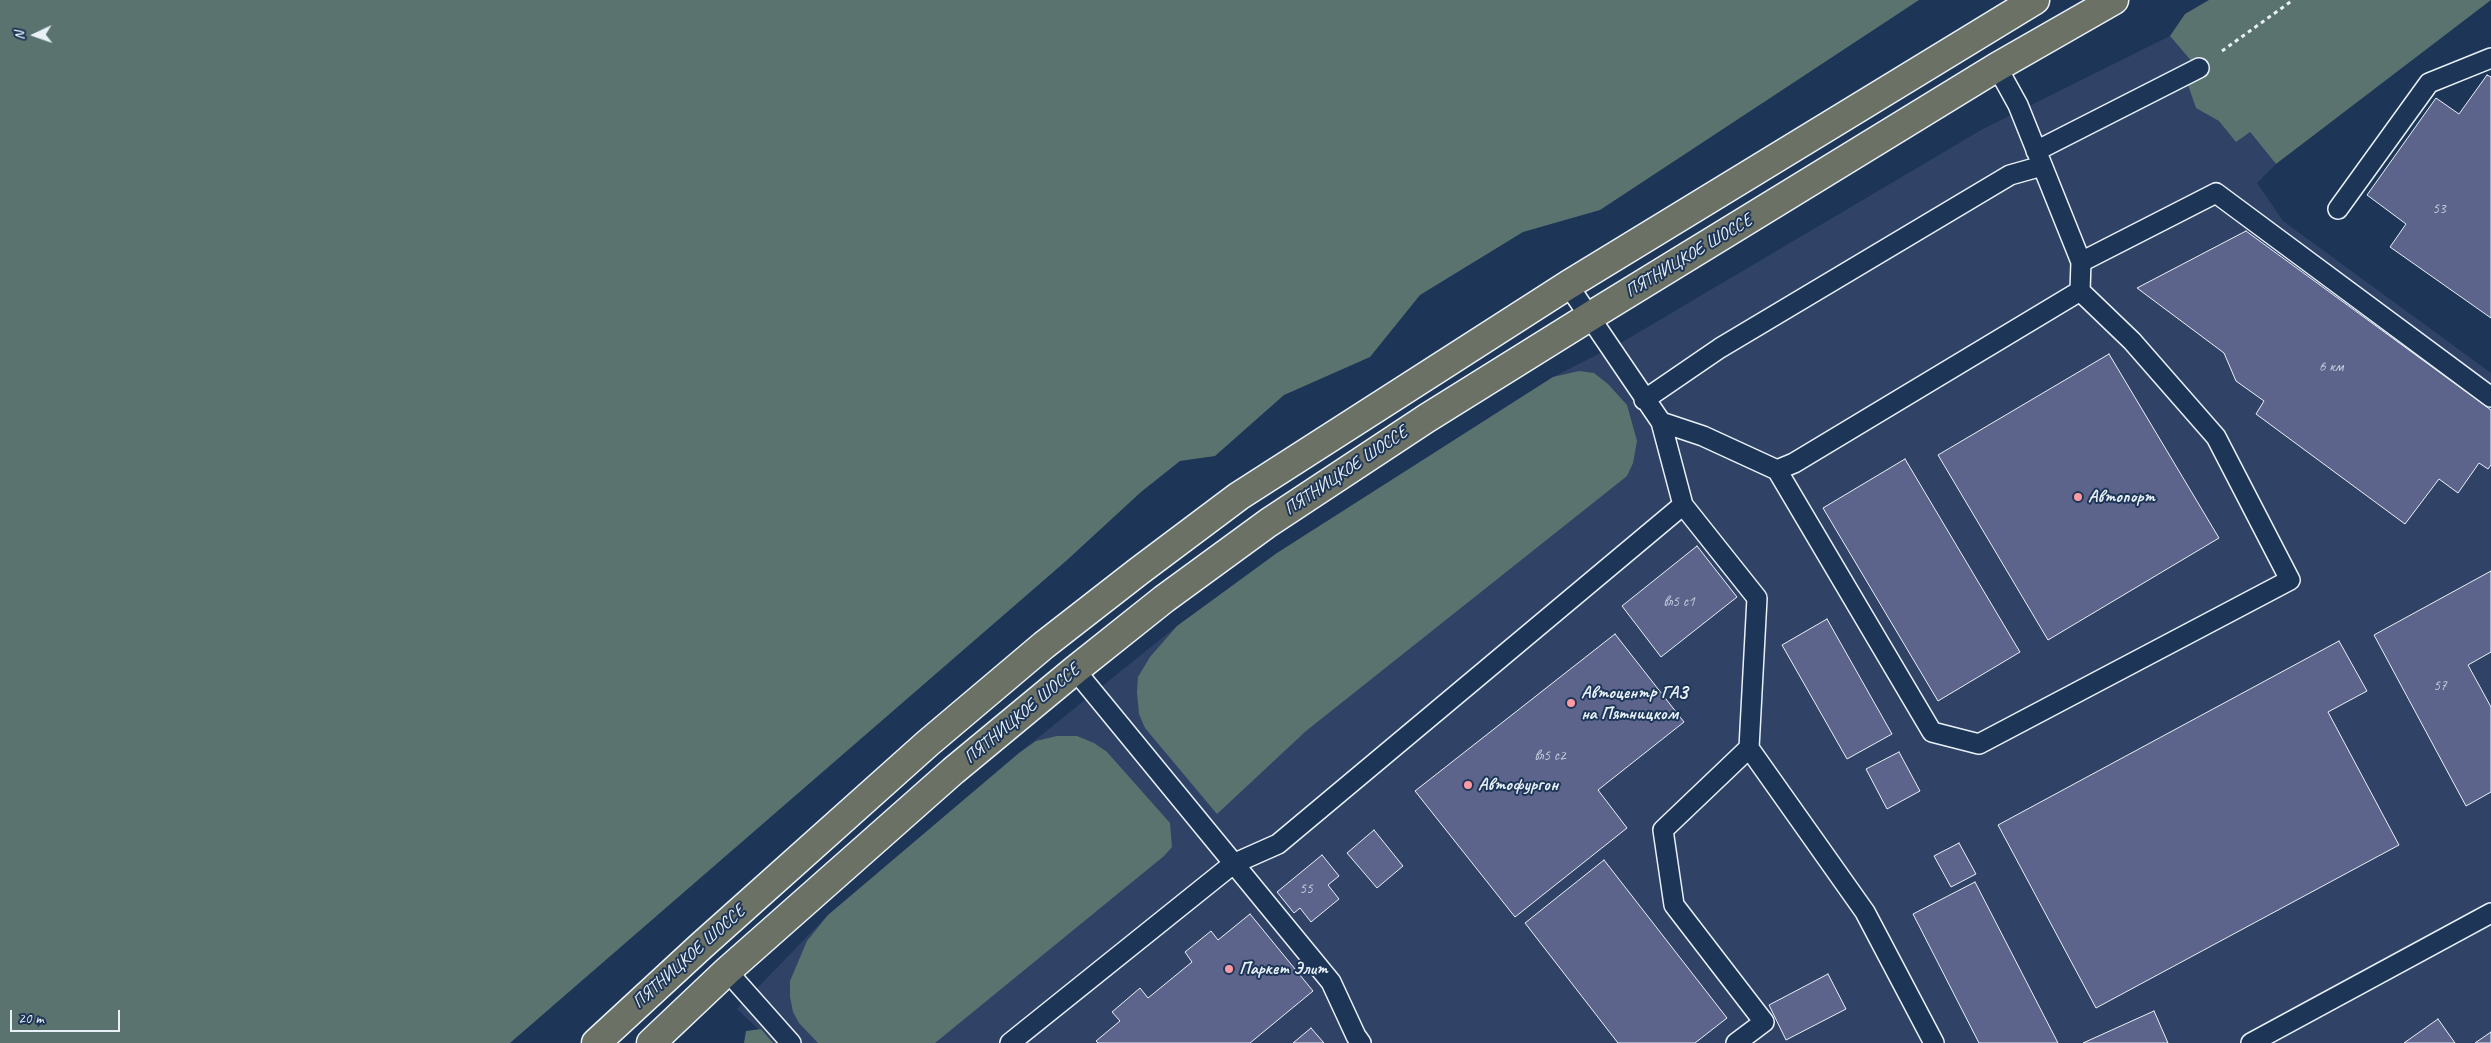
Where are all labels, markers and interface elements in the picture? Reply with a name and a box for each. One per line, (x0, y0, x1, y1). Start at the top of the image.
north arrow (10, 10, 60, 60)
text: N (11, 31, 28, 41)
house number: 53 (2432, 200, 2446, 218)
street label: ПЯТНИЦКОЕ ШОССЕ (1622, 210, 1756, 302)
house number: 6 км (2319, 358, 2343, 376)
street label: ПЯТНИЦКОЕ ШОССЕ (1280, 422, 1412, 520)
place label: Автопорт (2088, 486, 2155, 508)
marker: Автопорт (2072, 491, 2084, 503)
house number: вл5 с1 (1663, 593, 1695, 611)
street label: ПЯТНИЦКОЕ ШОССЕ (960, 659, 1084, 769)
house number: 57 (2433, 677, 2447, 695)
place label: Автоцентр ГАЗ на Пятницком (1581, 682, 1688, 724)
marker: Автоцентр ГАЗ на Пятницком (1565, 697, 1577, 709)
house number: вл5 с2 (1534, 747, 1566, 765)
place label: Автофургон (1478, 774, 1558, 796)
marker: Автофургон (1462, 779, 1474, 791)
house number: 55 (1299, 880, 1313, 898)
street label: ПЯТНИЦКОЕ ШОССЕ (628, 901, 750, 1013)
place label: Паркет Элит (1239, 958, 1328, 980)
marker: Паркет Элит (1223, 963, 1235, 975)
scale bar (12, 1000, 122, 1032)
text: 20 m (18, 1009, 44, 1028)

